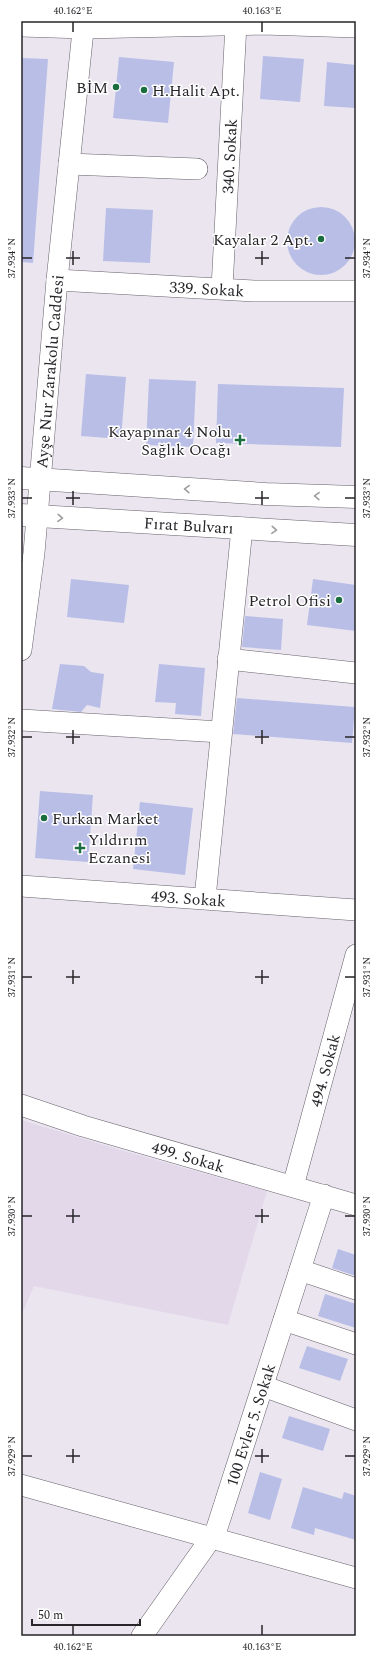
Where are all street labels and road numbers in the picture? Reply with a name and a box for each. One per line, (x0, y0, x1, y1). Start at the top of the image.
street label: 340. Sokak (216, 118, 244, 194)
street label: Ayşe Nur Zarakolu Caddesi (30, 274, 70, 469)
street label: 339. Sokak (169, 275, 245, 303)
street label: Fırat Bulvarı (143, 511, 234, 541)
street label: 493. Sokak (150, 884, 227, 914)
street label: 494. Sokak (304, 1031, 347, 1110)
street label: 499. Sokak (149, 1135, 227, 1179)
street label: 100 Evler 5. Sokak (220, 1360, 282, 1490)

